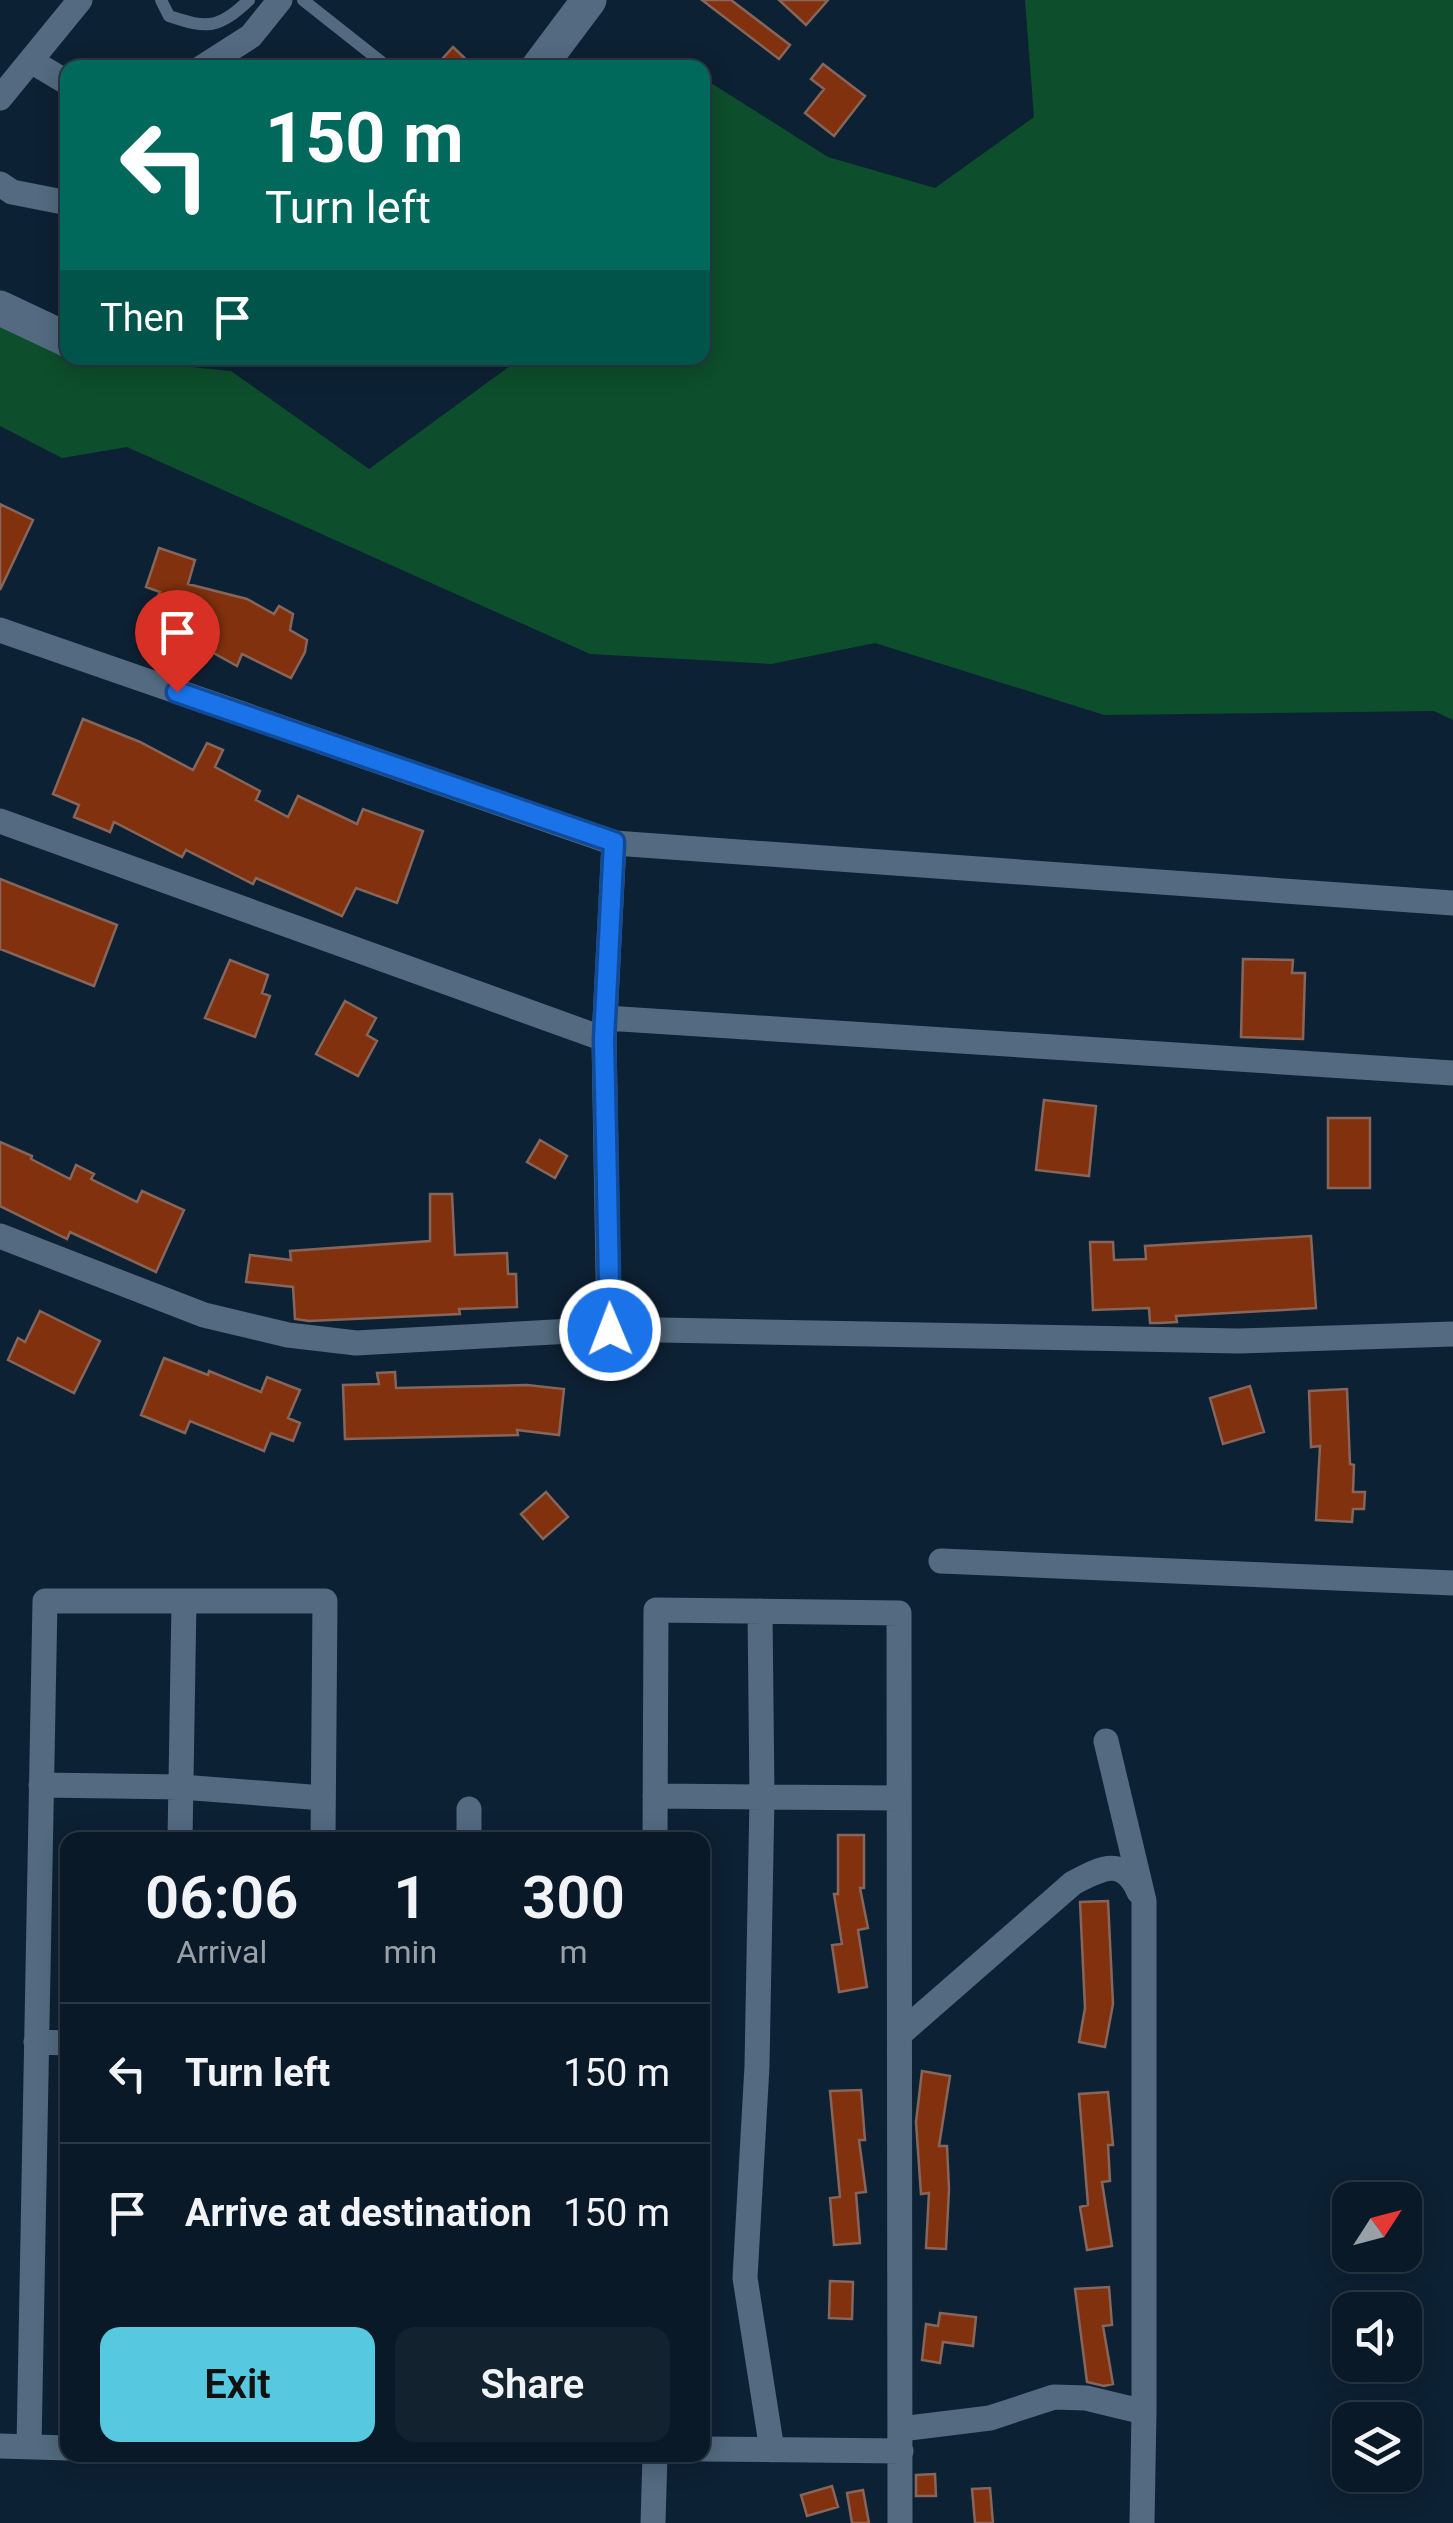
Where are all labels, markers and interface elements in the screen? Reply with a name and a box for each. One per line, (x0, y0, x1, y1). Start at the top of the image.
text: 150 m (265, 97, 464, 179)
icon: left (100, 100, 230, 230)
text: Turn left (265, 181, 431, 234)
icon: arrive (205, 290, 260, 345)
text: Then (100, 296, 185, 340)
pin (135, 590, 220, 693)
icon: arrive (150, 605, 205, 660)
position arrow (558, 1278, 662, 1382)
text: 06:06 (145, 1862, 299, 1933)
text: 1 (393, 1862, 427, 1933)
text: 300 (522, 1862, 625, 1933)
text: Arrival (176, 1933, 267, 1971)
text: min (384, 1933, 437, 1971)
text: m (559, 1933, 588, 1971)
icon: left (100, 2046, 155, 2101)
text: Turn left (185, 2051, 330, 2095)
text: 150 m (563, 2051, 670, 2095)
north arrow (1332, 2182, 1422, 2272)
map controls (1332, 2182, 1422, 2492)
icon: arrive (100, 2186, 155, 2241)
text: Arrive at destination (185, 2191, 532, 2235)
text: 150 m (563, 2191, 670, 2235)
button: sound (1332, 2292, 1422, 2382)
button: Exit (100, 2327, 375, 2442)
button: Share (395, 2327, 670, 2442)
button: layers (1332, 2402, 1422, 2492)

